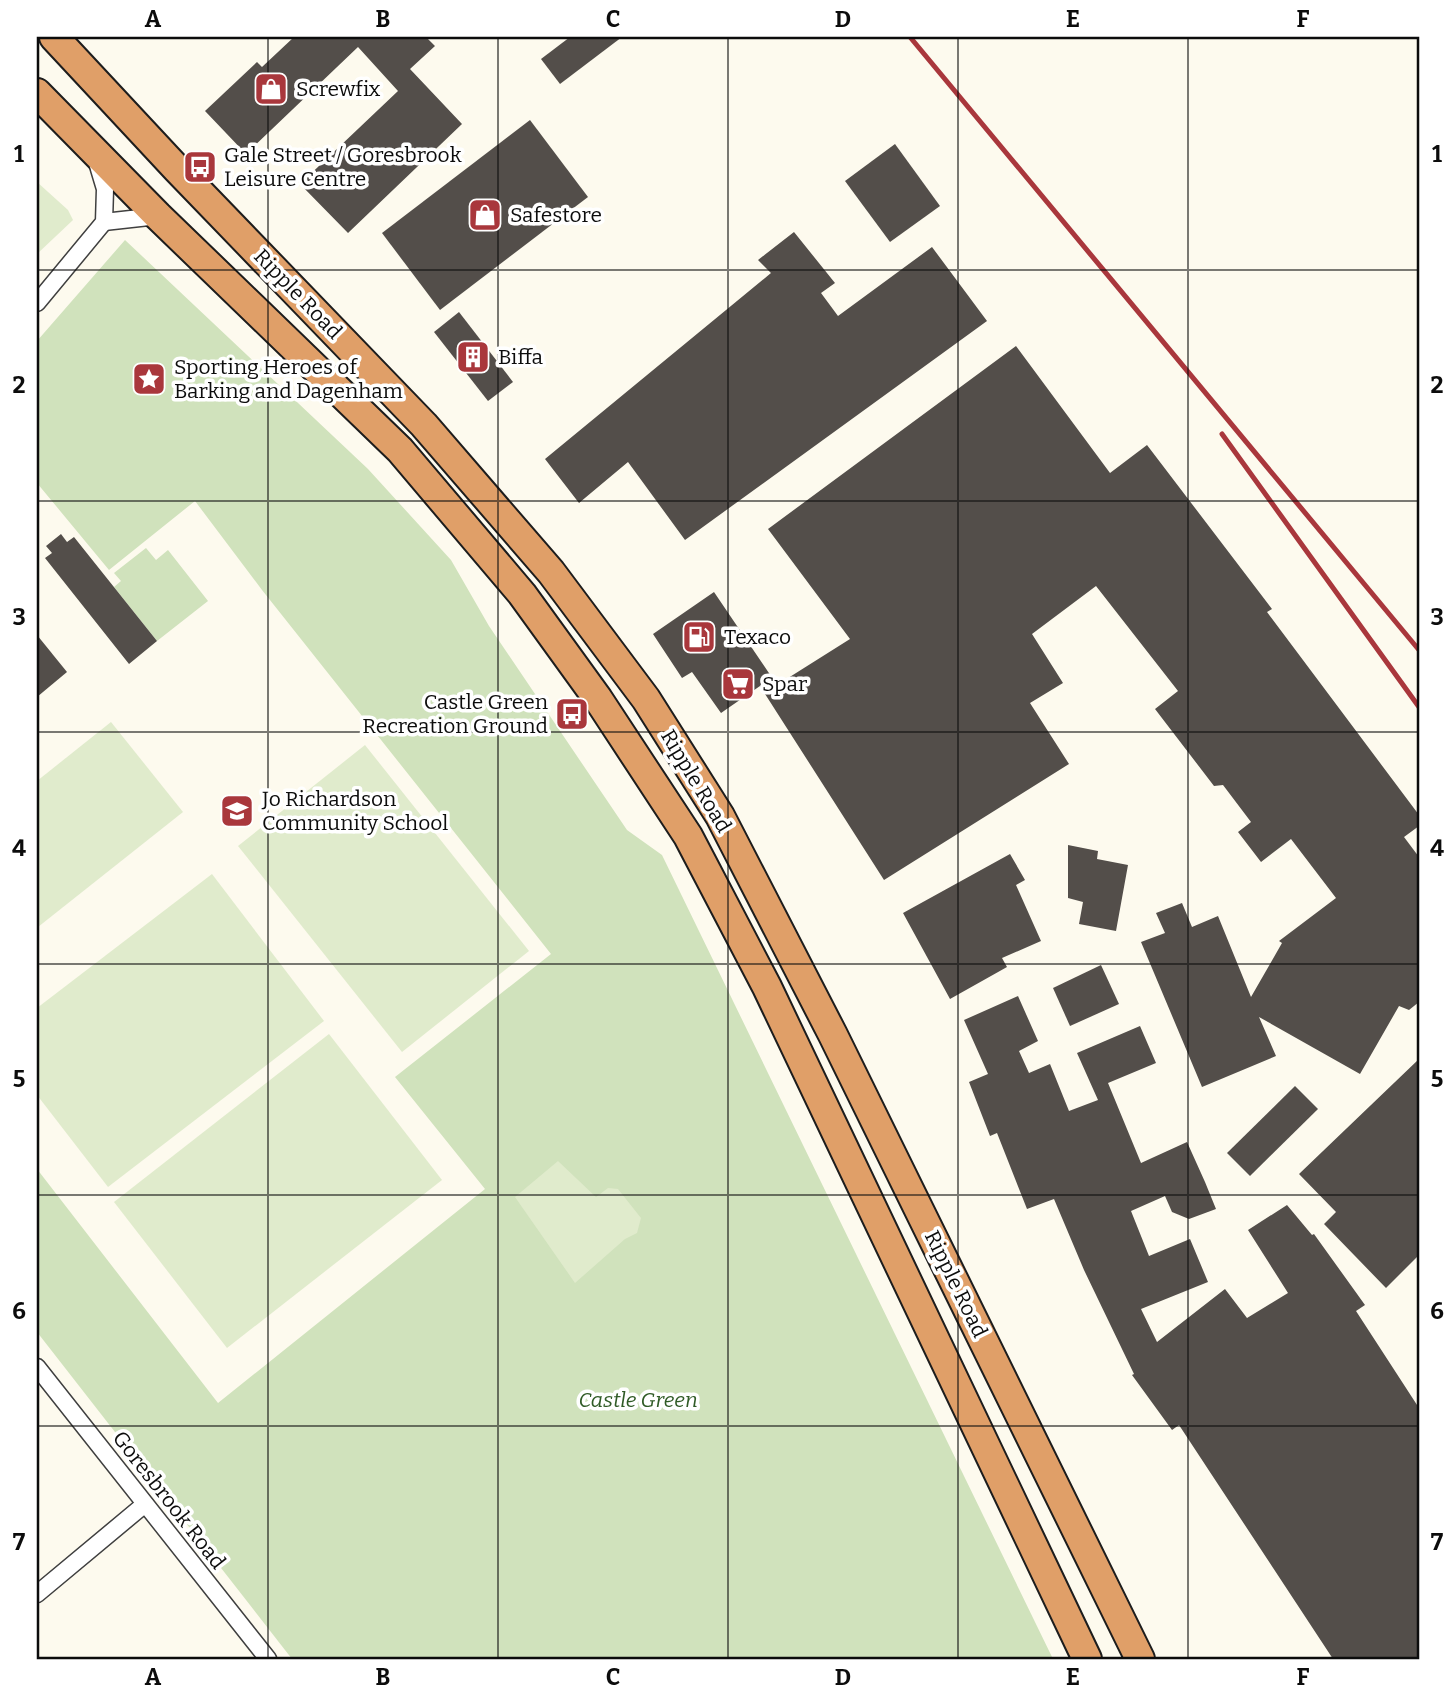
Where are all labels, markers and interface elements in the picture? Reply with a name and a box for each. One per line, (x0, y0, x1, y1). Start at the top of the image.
text: A (145, 5, 162, 33)
text: B (376, 5, 390, 33)
text: C (606, 5, 620, 33)
text: D (835, 5, 851, 33)
text: E (1066, 5, 1080, 33)
text: F (1297, 5, 1310, 33)
shop icon: Screwfix (252, 70, 290, 108)
place label: Screwfix (296, 76, 381, 102)
text: 1 (14, 140, 24, 168)
text: 1 (1432, 140, 1442, 168)
place label: Gale Street / Goresbrook Leisure Centre (224, 142, 462, 192)
bus stop icon: Gale Street / Goresbrook Leisure Centre (181, 148, 219, 186)
shop icon: Safestore (466, 196, 504, 234)
place label: Safestore (510, 202, 602, 228)
street label: Ripple Road (248, 243, 348, 345)
building icon: Biffa (454, 338, 492, 376)
place label: Biffa (498, 344, 544, 370)
place label: Sporting Heroes of Barking and Dagenham (174, 354, 403, 404)
place icon: Sporting Heroes of Barking and Dagenham (130, 360, 168, 398)
text: 2 (13, 371, 26, 399)
text: 2 (1431, 371, 1444, 399)
text: 3 (12, 603, 26, 631)
text: 3 (1430, 603, 1444, 631)
fuel station icon: Texaco (680, 618, 718, 656)
place label: Texaco (724, 624, 791, 650)
supermarket icon: Spar (719, 665, 757, 703)
place label: Spar (762, 671, 807, 697)
place label: Castle Green Recreation Ground (362, 689, 548, 739)
bus stop icon: Castle Green Recreation Ground (553, 695, 591, 733)
street label: Ripple Road (655, 725, 737, 837)
place label: Jo Richardson Community School (261, 786, 448, 836)
school or university icon: Jo Richardson Community School (218, 792, 256, 830)
text: 4 (12, 834, 26, 862)
text: 4 (1430, 834, 1444, 862)
text: 5 (13, 1065, 25, 1093)
text: 5 (1431, 1065, 1443, 1093)
street label: Ripple Road (919, 1226, 993, 1342)
text: 6 (12, 1297, 26, 1325)
text: 6 (1430, 1297, 1444, 1325)
park label: Castle Green (578, 1387, 698, 1413)
street label: Goresbrook Road (107, 1426, 231, 1574)
text: 7 (13, 1528, 26, 1556)
text: 7 (1431, 1528, 1444, 1556)
text: A (145, 1663, 162, 1691)
text: B (376, 1663, 390, 1691)
text: C (606, 1663, 620, 1691)
text: D (835, 1663, 851, 1691)
text: E (1066, 1663, 1080, 1691)
text: F (1297, 1663, 1310, 1691)

